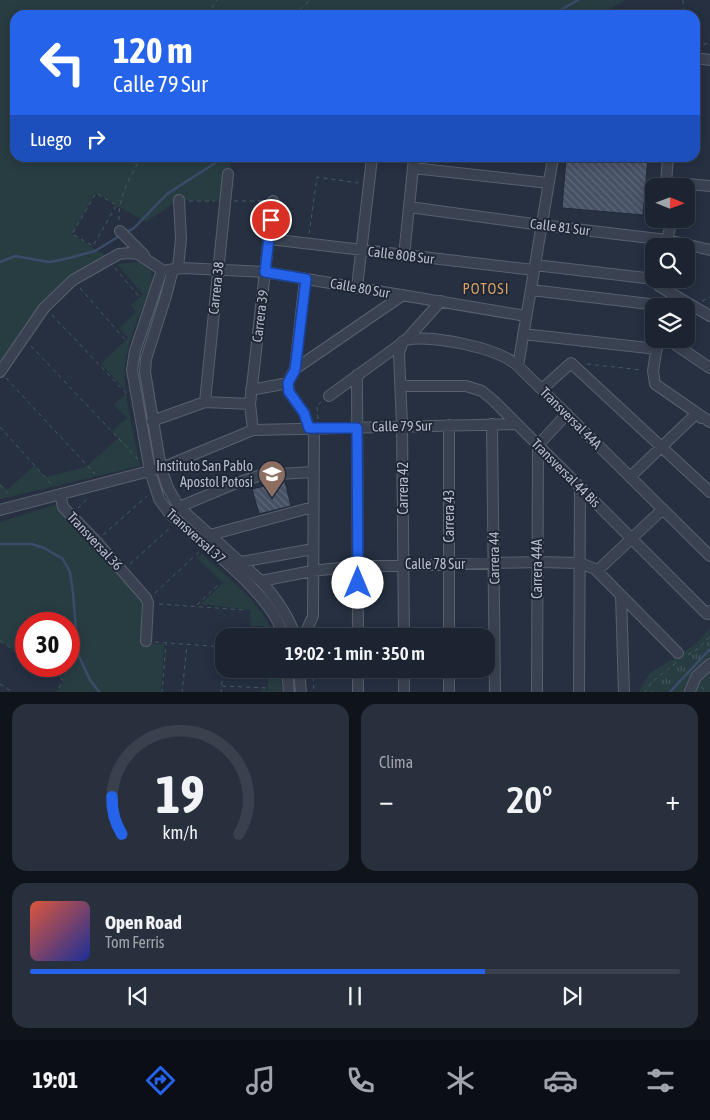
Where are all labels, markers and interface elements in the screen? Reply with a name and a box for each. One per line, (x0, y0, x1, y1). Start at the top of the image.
icon: left (30, 30, 95, 95)
text: 120 m (113, 30, 192, 70)
text: Calle 79 Sur (113, 71, 208, 97)
icon: right (82, 125, 110, 153)
text: Luego (30, 128, 72, 150)
north arrow (645, 178, 695, 228)
map controls (645, 178, 695, 348)
pin (250, 199, 292, 241)
icon: arrive (257, 206, 285, 234)
street label: Calle 81 Sur (529, 215, 592, 239)
button: search (645, 238, 695, 288)
street label: Calle 80B Sur (367, 243, 436, 267)
street label: Carrera 38 (205, 260, 227, 315)
street label: Calle 80 Sur (329, 275, 392, 301)
district label: POTOSI (463, 280, 509, 297)
street label: Carrera 39 (249, 289, 271, 343)
button: layers (645, 298, 695, 348)
street label: Transversal 44A (537, 384, 605, 452)
street label: Calle 79 Sur (372, 417, 433, 435)
street label: Transversal 44 Bis (528, 435, 604, 511)
place label: Instituto San Pablo Apostol Potosi (156, 458, 253, 490)
school or university icon: Instituto San Pablo Apostol Potosi (257, 459, 287, 498)
street label: Carrera 42 (395, 462, 411, 514)
street label: Carrera 43 (441, 490, 457, 542)
street label: Transversal 37 (163, 505, 229, 567)
street label: Transversal 36 (64, 509, 126, 574)
street label: Carrera 44 (486, 531, 502, 585)
street label: Carrera 44A (529, 539, 545, 599)
position arrow (331, 556, 383, 608)
street label: Calle 78 Sur (405, 556, 466, 572)
speed limit sign: 30 (15, 612, 80, 677)
text: 19:02 · 1 min · 350 m (285, 642, 425, 664)
text: Clima (379, 753, 413, 771)
text: 19 (156, 764, 205, 824)
text: 20° (506, 778, 553, 821)
text: − (379, 784, 394, 816)
text: + (665, 784, 680, 816)
text: km/h (163, 822, 198, 843)
text: Open Road (105, 911, 182, 933)
text: Tom Ferris (105, 933, 164, 951)
icon: previous (124, 982, 152, 1010)
icon: pause (341, 982, 369, 1010)
icon: next (558, 982, 586, 1010)
icon: directions (143, 1063, 178, 1098)
icon: music (243, 1063, 278, 1098)
icon: phone (343, 1063, 378, 1098)
icon: climate (443, 1063, 478, 1098)
icon: car (543, 1063, 578, 1098)
icon: filters (643, 1063, 678, 1098)
text: 19:01 (32, 1067, 78, 1093)

